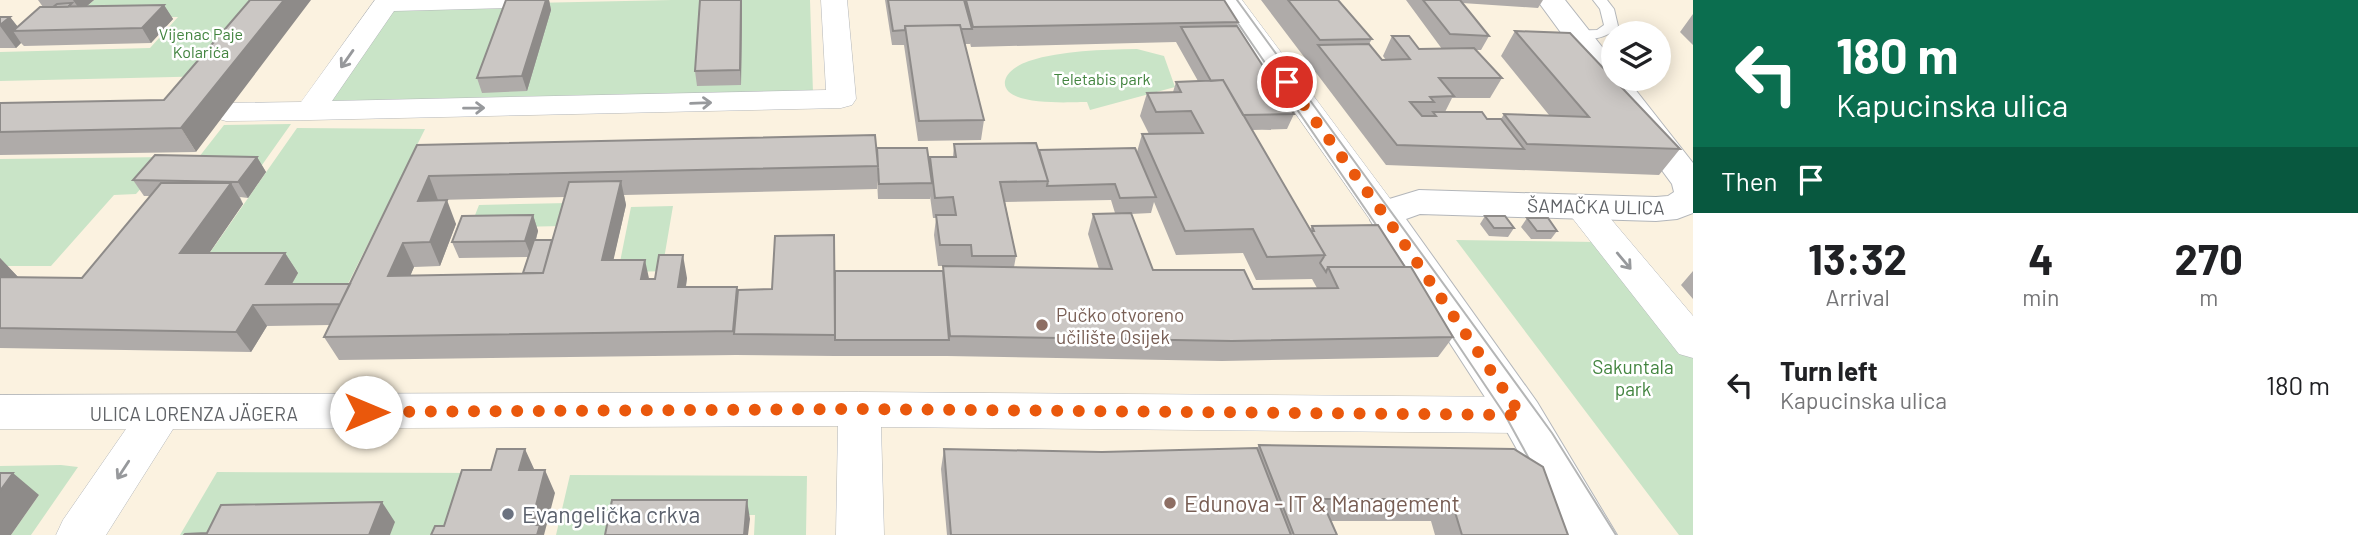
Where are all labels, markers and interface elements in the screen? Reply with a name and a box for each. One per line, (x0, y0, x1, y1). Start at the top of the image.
map controls (1601, 21, 1671, 91)
button: layers (1601, 21, 1671, 91)
park label: Vijenac Paje Kolarića (159, 24, 243, 61)
text: 180 m (1836, 25, 1959, 84)
icon: left (1721, 28, 1812, 119)
one-way arrow (340, 49, 354, 68)
pin (1257, 52, 1317, 112)
icon: arrive (1268, 63, 1306, 101)
park label: Teletabis park (1053, 69, 1151, 88)
text: Kapucinska ulica (1836, 85, 2068, 123)
one-way arrow (689, 97, 712, 110)
one-way arrow (462, 101, 485, 115)
icon: arrive (1792, 161, 1830, 199)
text: Then (1721, 165, 1778, 196)
street label: ŠAMAČKA ULICA (1527, 193, 1665, 219)
text: 13:32 (1808, 233, 1907, 283)
text: 4 (2028, 233, 2054, 283)
text: 270 (2175, 233, 2243, 283)
one-way arrow (1616, 252, 1632, 270)
text: Arrival (1825, 283, 1890, 311)
text: min (2022, 283, 2060, 311)
text: m (2199, 283, 2218, 311)
place label: Pučko otvoreno učilište Osijek (1056, 303, 1184, 348)
marker: Pučko otvoreno učilište Osijek (1034, 317, 1050, 333)
park label: Sakuntala park (1592, 355, 1674, 400)
text: Turn left (1780, 355, 1878, 386)
icon: left (1721, 366, 1759, 404)
text: 180 m (2266, 369, 2330, 400)
position arrow (329, 375, 403, 449)
text: Kapucinska ulica (1780, 386, 1947, 414)
street label: ULICA LORENZA JÄGERA (90, 402, 298, 425)
one-way arrow (115, 460, 130, 479)
place label: Edunova - IT & Management (1184, 489, 1460, 517)
marker: Edunova - IT & Management (1162, 495, 1178, 511)
place label: Evangelička crkva (522, 500, 700, 528)
marker: Evangelička crkva (500, 506, 516, 522)

